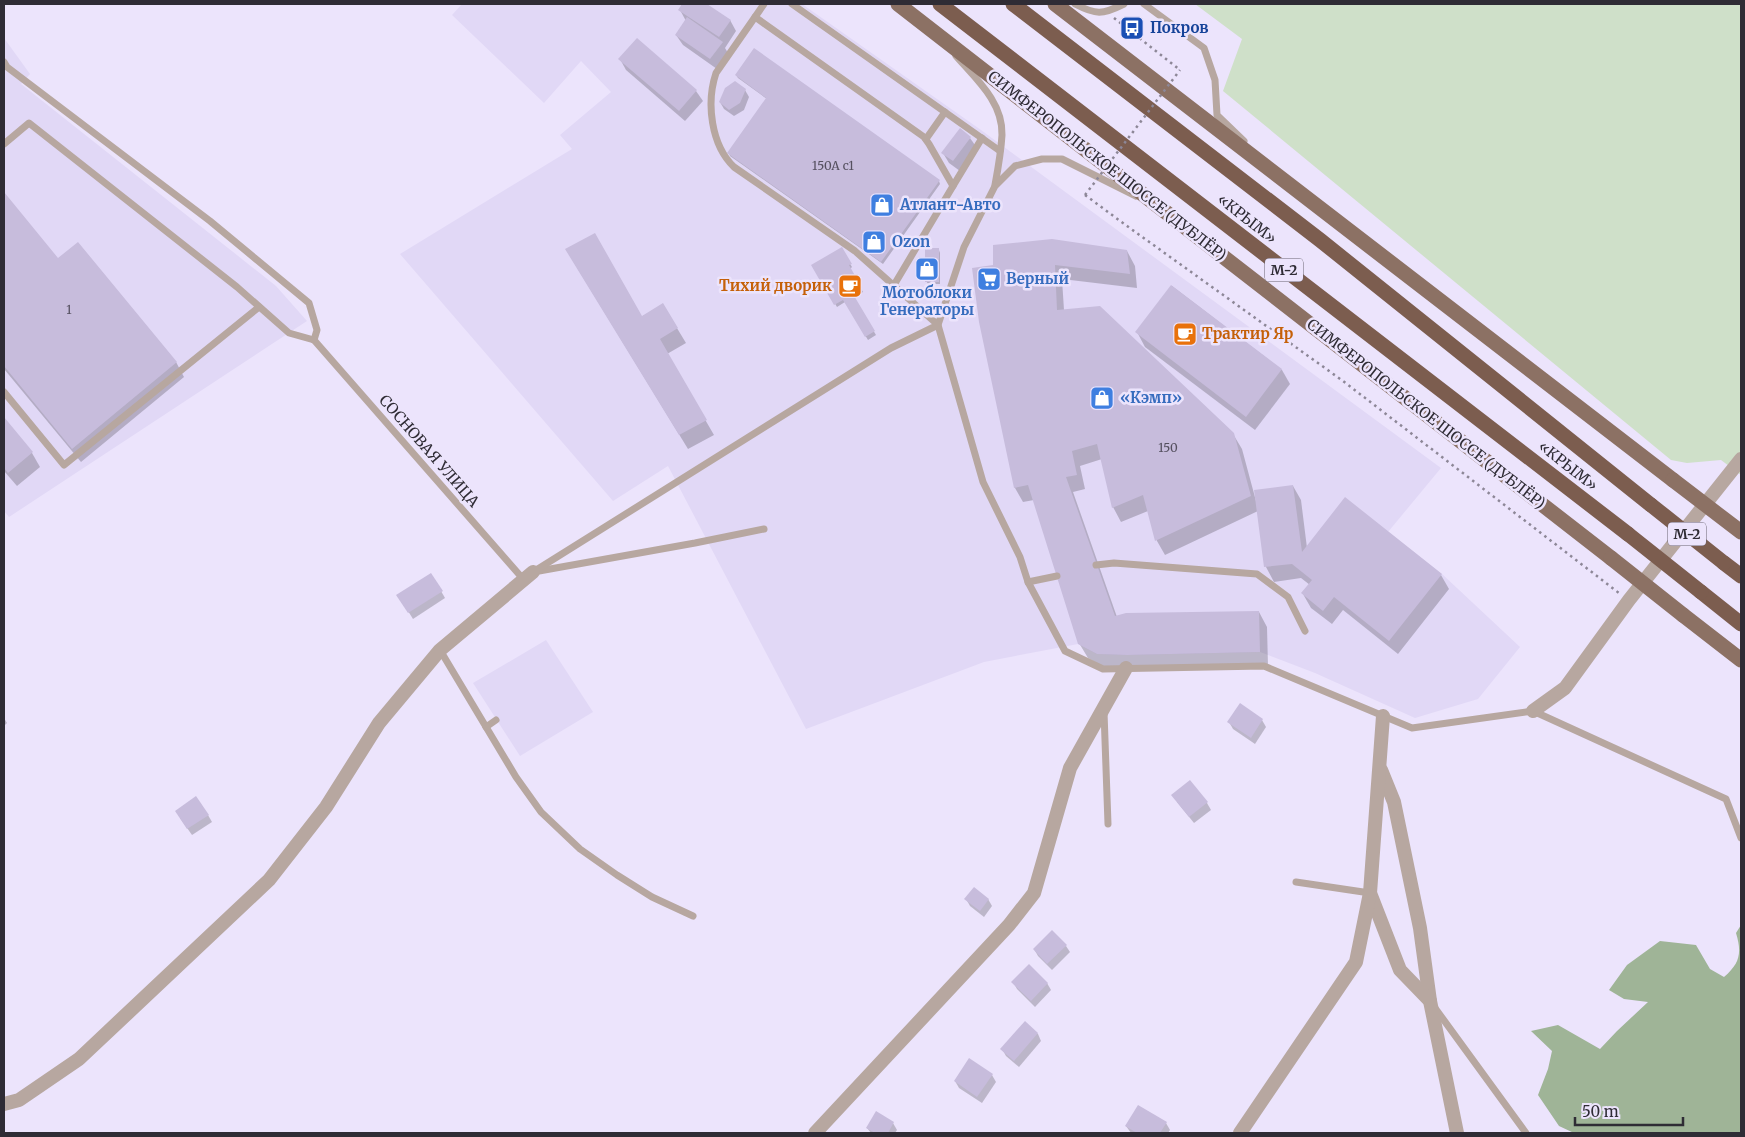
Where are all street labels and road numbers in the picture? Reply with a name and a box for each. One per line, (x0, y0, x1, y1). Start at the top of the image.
street label: СИМФЕРОПОЛЬСКОЕ ШОССЕ (ДУБЛЁР) (984, 66, 1230, 265)
street label: «КРЫМ» (1214, 189, 1281, 248)
road number: М-2 (1265, 258, 1303, 282)
street label: СИМФЕРОПОЛЬСКОЕ ШОССЕ (ДУБЛЁР) (1303, 314, 1549, 513)
street label: СОСНОВАЯ УЛИЦА (375, 391, 484, 511)
street label: «КРЫМ» (1535, 436, 1602, 495)
road number: М-2 (1668, 522, 1706, 546)

